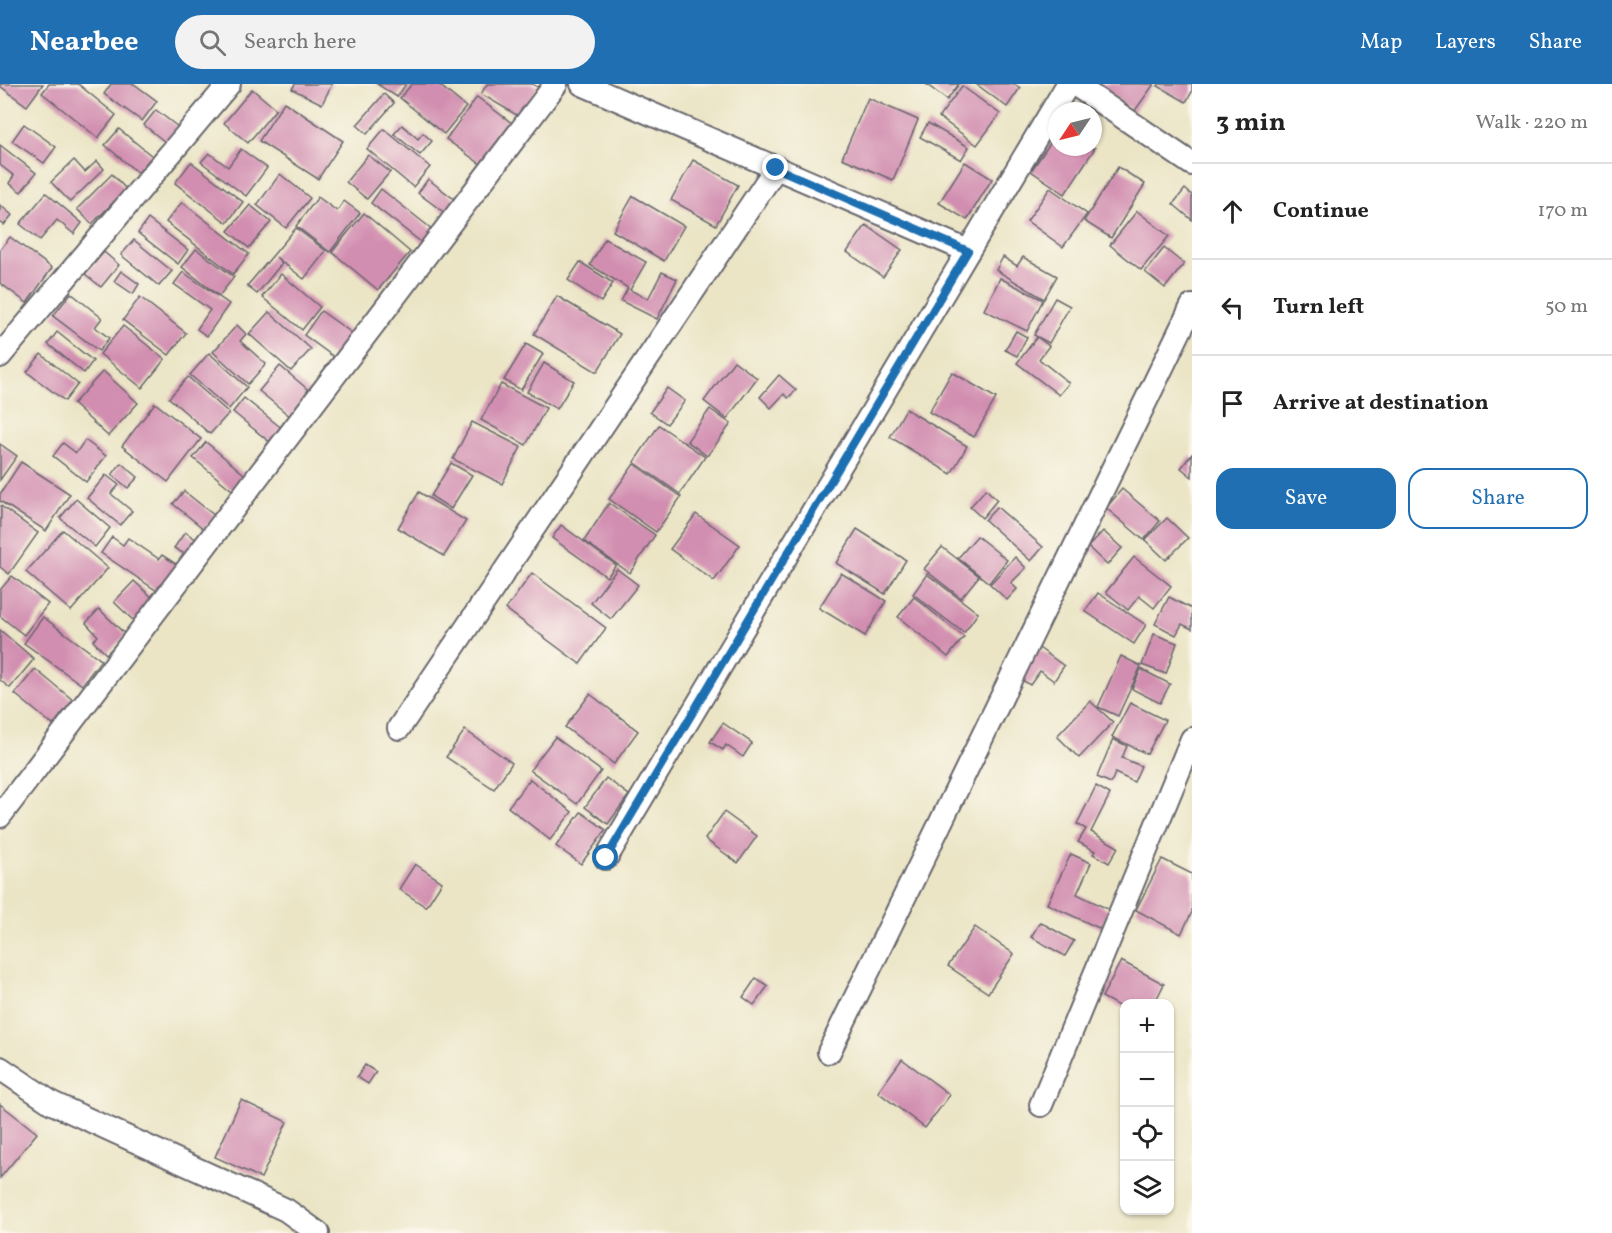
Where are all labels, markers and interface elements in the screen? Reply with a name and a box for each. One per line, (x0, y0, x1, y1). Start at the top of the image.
search box (175, 15, 595, 69)
text: Nearbee (30, 23, 139, 62)
icon: search (196, 26, 229, 59)
text: Search here (244, 27, 356, 58)
text: Map (1360, 28, 1402, 57)
text: Layers (1435, 28, 1496, 57)
text: Share (1529, 28, 1582, 57)
north arrow (1048, 102, 1102, 156)
text: 3 min (1216, 105, 1286, 141)
text: Walk · 220 m (1476, 109, 1588, 137)
route end (762, 154, 788, 180)
icon: ahead (1216, 195, 1249, 228)
text: Continue (1273, 196, 1369, 227)
text: 170 m (1538, 197, 1588, 225)
icon: left (1216, 291, 1249, 324)
text: Turn left (1273, 292, 1364, 323)
text: 50 m (1545, 293, 1588, 321)
icon: arrive (1216, 387, 1249, 420)
text: Arrive at destination (1273, 388, 1489, 419)
button: Save (1216, 468, 1396, 529)
button: Share (1408, 468, 1588, 529)
route start (592, 844, 618, 870)
map controls (1120, 999, 1174, 1215)
button: + (1120, 999, 1174, 1053)
button: − (1120, 1053, 1174, 1107)
button: locate (1120, 1107, 1174, 1161)
button: layers (1120, 1161, 1174, 1215)

